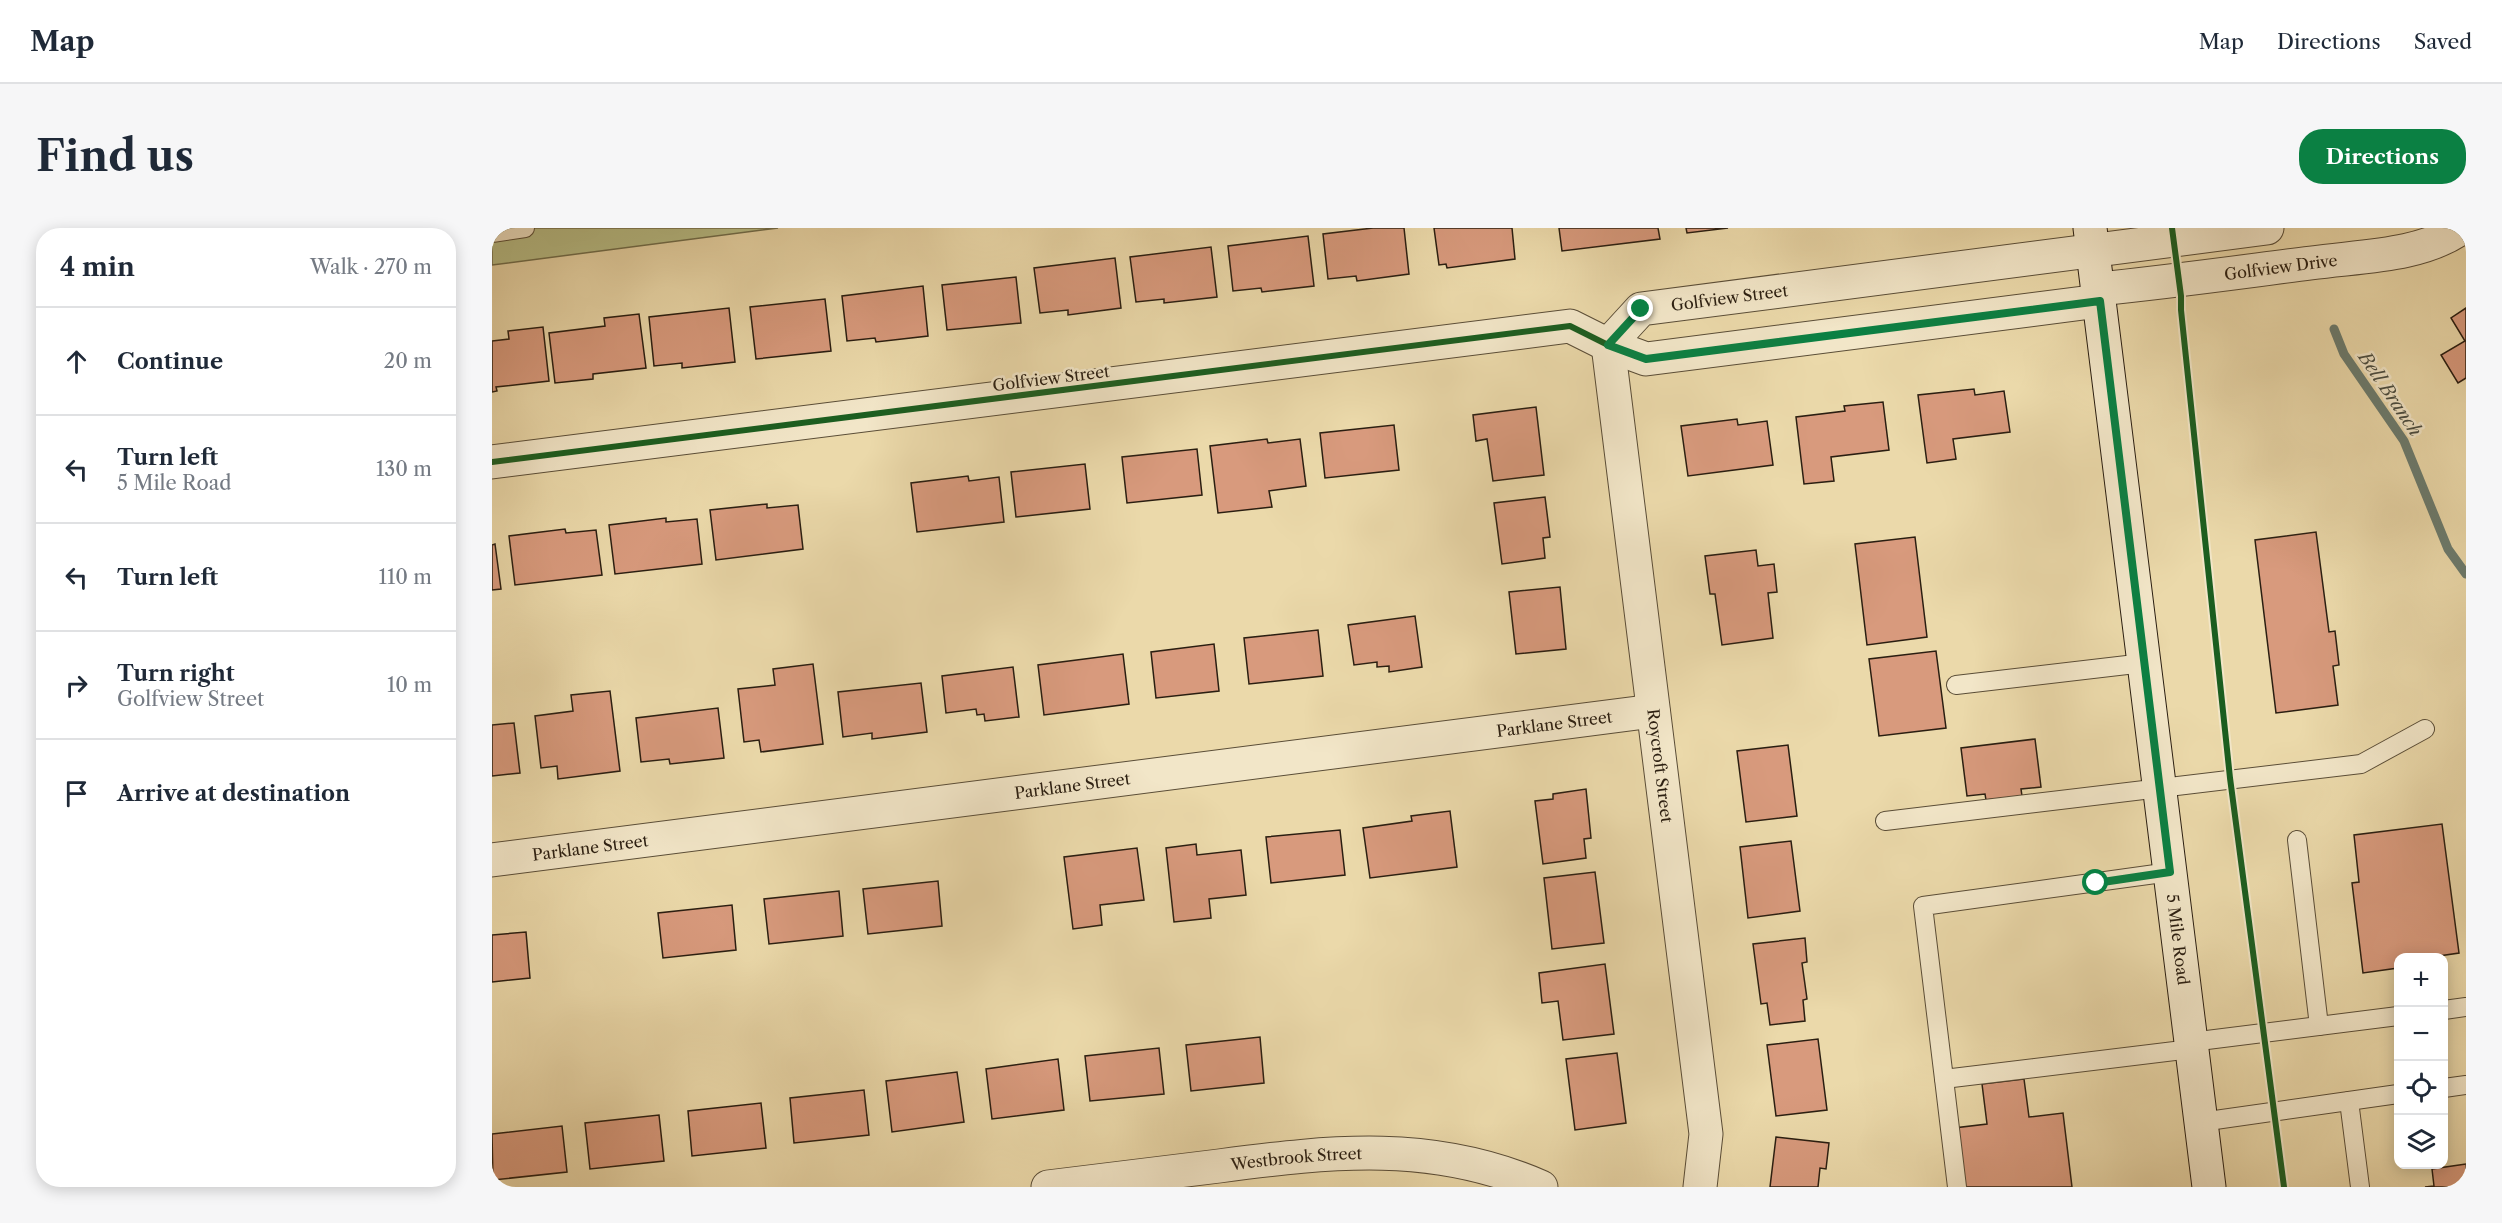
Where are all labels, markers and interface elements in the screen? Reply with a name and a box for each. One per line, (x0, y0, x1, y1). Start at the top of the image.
text: Map (30, 24, 94, 58)
text: Map (2199, 29, 2244, 54)
text: Directions (2277, 29, 2381, 54)
text: Saved (2414, 29, 2472, 54)
button: Directions (2299, 129, 2466, 184)
text: Find us (36, 130, 194, 182)
street label: Golfview Drive (2223, 250, 2338, 284)
text: 4 min (60, 251, 135, 283)
text: Walk · 270 m (310, 255, 432, 279)
street label: Golfview Street (1670, 280, 1789, 315)
route end (1627, 295, 1653, 321)
icon: ahead (60, 345, 93, 378)
water label: Bell Branch (2353, 346, 2426, 440)
text: Continue (117, 348, 223, 375)
text: 20 m (384, 349, 432, 373)
street label: Golfview Street (991, 361, 1111, 395)
text: Turn left (117, 444, 218, 471)
icon: left (60, 453, 93, 486)
text: 130 m (376, 457, 432, 481)
text: 5 Mile Road (117, 471, 231, 495)
icon: left (60, 561, 93, 594)
text: Turn left (117, 564, 218, 591)
text: 110 m (379, 565, 432, 589)
text: Turn right (117, 660, 235, 687)
icon: right (60, 669, 93, 702)
text: 10 m (387, 673, 432, 697)
text: Golfview Street (117, 687, 264, 711)
street label: Parklane Street (1495, 706, 1614, 741)
street label: Roycroft Street (1643, 708, 1677, 824)
street label: Parklane Street (1013, 768, 1132, 803)
icon: arrive (60, 777, 93, 810)
text: Arrive at destination (117, 780, 350, 807)
street label: Parklane Street (531, 830, 650, 865)
route start (2082, 869, 2108, 895)
street label: 5 Mile Road (2163, 893, 2194, 986)
map controls (2394, 953, 2448, 1169)
button: + (2394, 953, 2448, 1007)
button: − (2394, 1007, 2448, 1061)
button: locate (2394, 1061, 2448, 1115)
button: layers (2394, 1115, 2448, 1169)
street label: Westbrook Street (1228, 1143, 1363, 1174)

